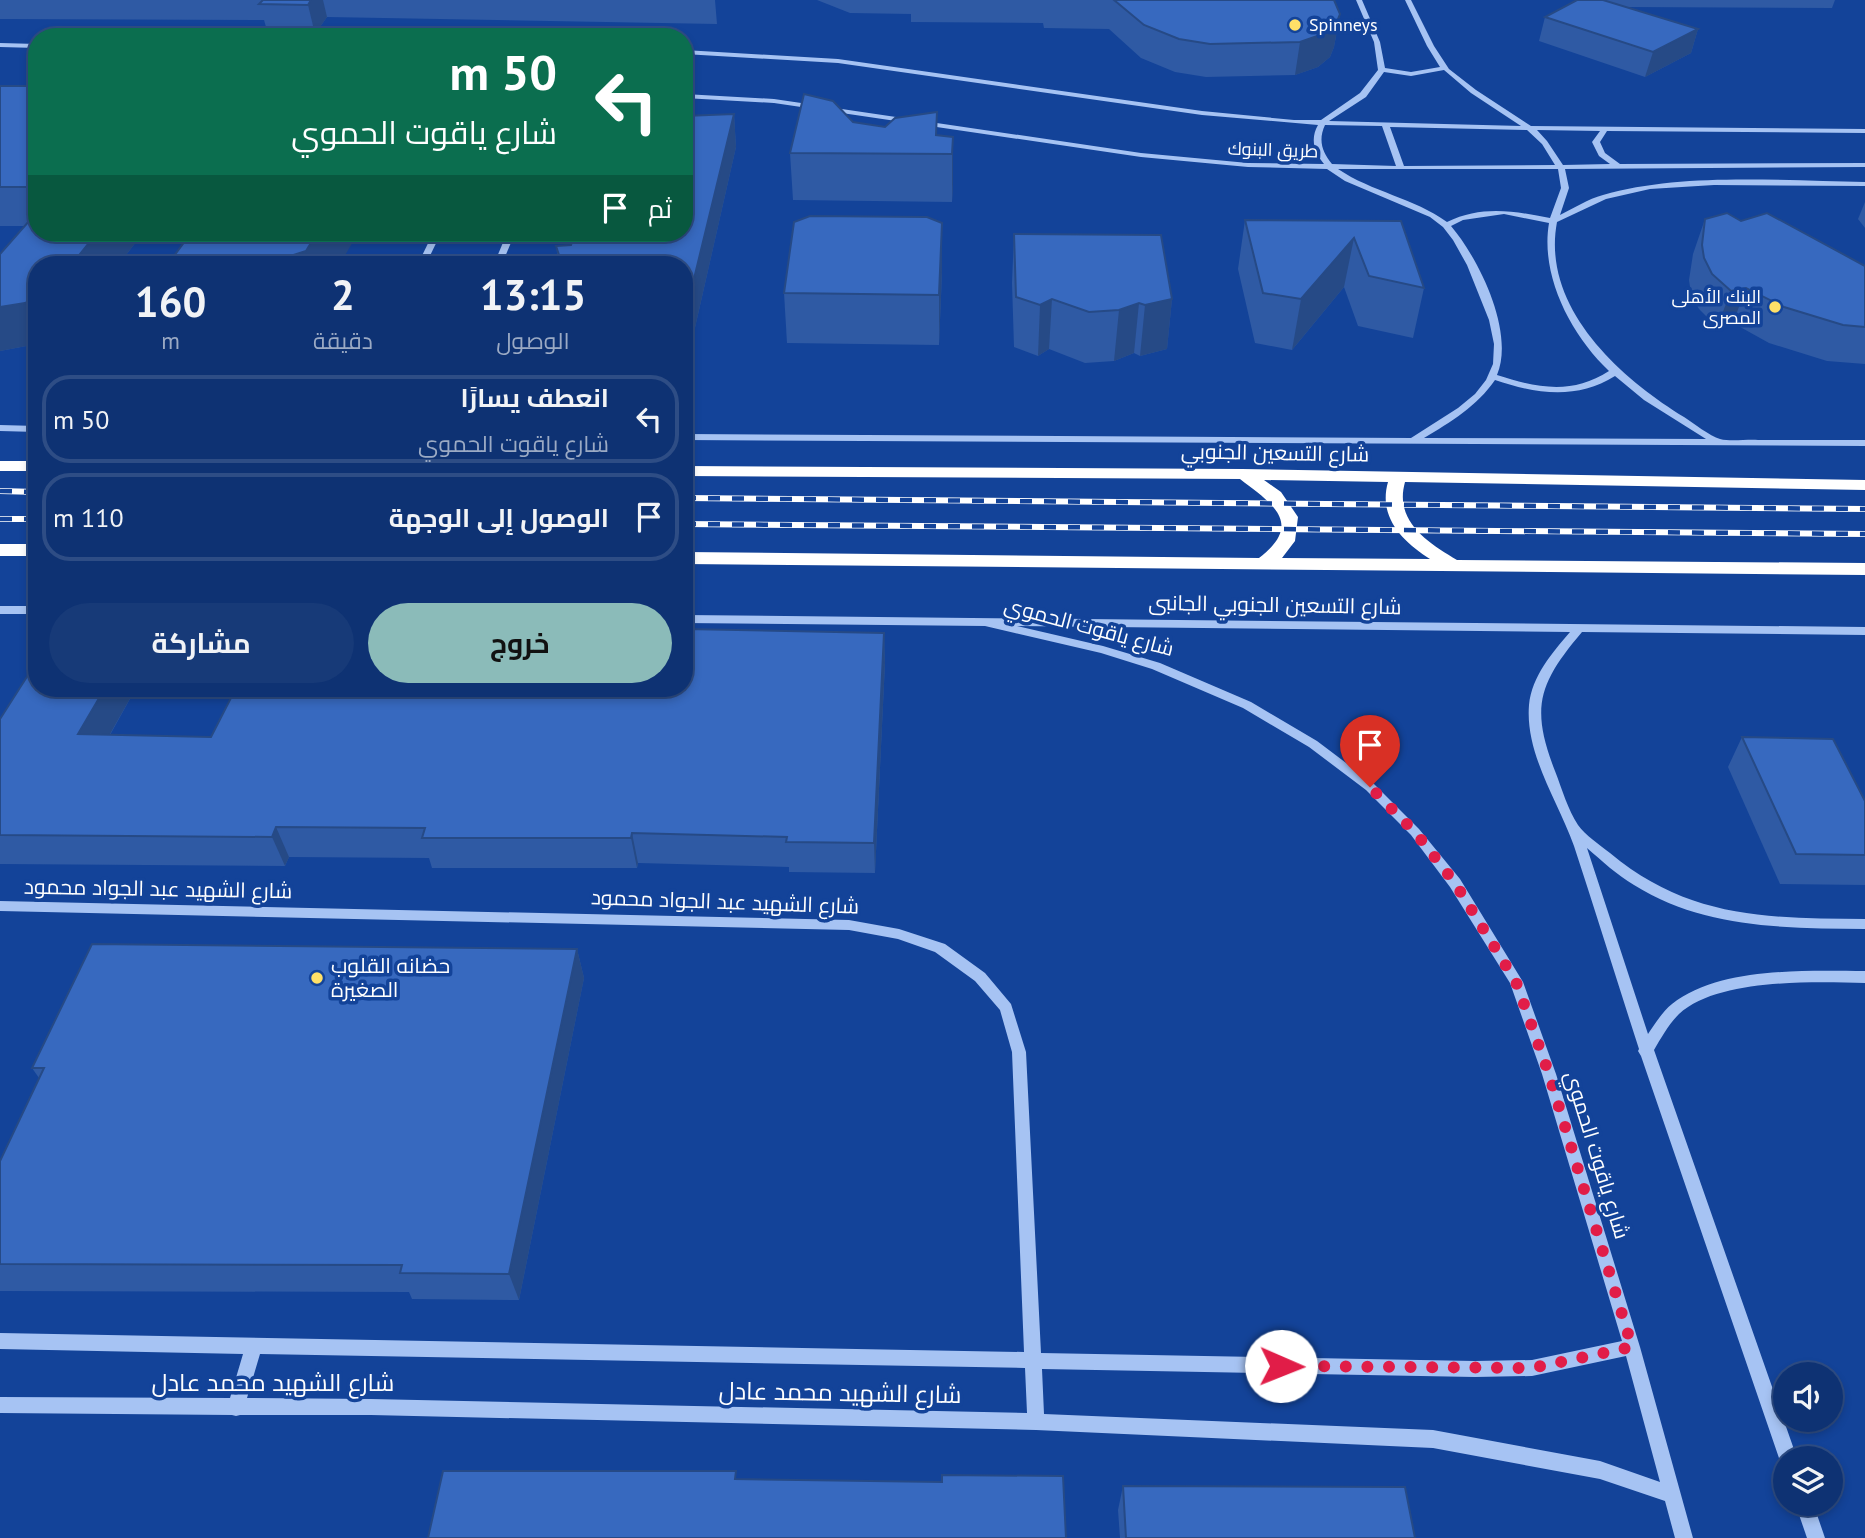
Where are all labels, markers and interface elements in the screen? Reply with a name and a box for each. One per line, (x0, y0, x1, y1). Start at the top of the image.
place label: Spinneys (1309, 13, 1378, 36)
marker: Spinneys (1287, 17, 1303, 33)
text: 50 m (450, 40, 557, 104)
icon: left (581, 56, 672, 147)
text: شارع ياقوت الحموي (291, 111, 557, 153)
street label: طريق البنوك (1227, 136, 1319, 164)
icon: arrive (596, 189, 634, 227)
text: ثم (648, 192, 672, 225)
text: 2 (331, 267, 355, 322)
text: 13:15 (480, 267, 586, 322)
text: 160 (135, 274, 206, 329)
place label: البنك الأهلى المصرى (1671, 285, 1761, 329)
marker: البنك الأهلى المصرى (1767, 299, 1783, 315)
text: m (161, 326, 180, 355)
text: دقيقة (313, 326, 373, 355)
text: الوصول (496, 326, 570, 355)
text: انعطف يسارًا (461, 381, 609, 414)
icon: left (630, 400, 668, 438)
text: 50 m (53, 403, 109, 436)
text: شارع ياقوت الحموي (418, 429, 609, 458)
street label: شارع التسعين الجنوبي (1181, 437, 1369, 471)
icon: arrive (630, 498, 668, 536)
text: 110 m (53, 501, 124, 534)
text: الوصول إلى الوجهة (389, 501, 609, 534)
street label: شارع التسعين الجنوبي الجانبى (1148, 589, 1402, 623)
street label: شارع ياقوت الحموي (1001, 591, 1177, 665)
button: مشاركة (49, 603, 354, 683)
button: خروج (368, 603, 672, 683)
pin (1340, 715, 1400, 787)
icon: arrive (1351, 726, 1389, 764)
street label: شارع الشهيد عبد الجواد محمود (24, 873, 292, 905)
street label: شارع الشهيد عبد الجواد محمود (590, 883, 860, 921)
place label: حضانه القلوب الصغيرة (331, 952, 450, 1003)
marker: حضانه القلوب الصغيرة (309, 970, 325, 986)
street label: شارع ياقوت الحموي (1556, 1068, 1636, 1243)
position arrow (1244, 1329, 1318, 1403)
map controls (1773, 1362, 1843, 1516)
button: sound (1773, 1362, 1843, 1432)
street label: شارع الشهيد محمد عادل (152, 1367, 394, 1399)
street label: شارع الشهيد محمد عادل (718, 1375, 962, 1411)
button: layers (1773, 1446, 1843, 1516)

